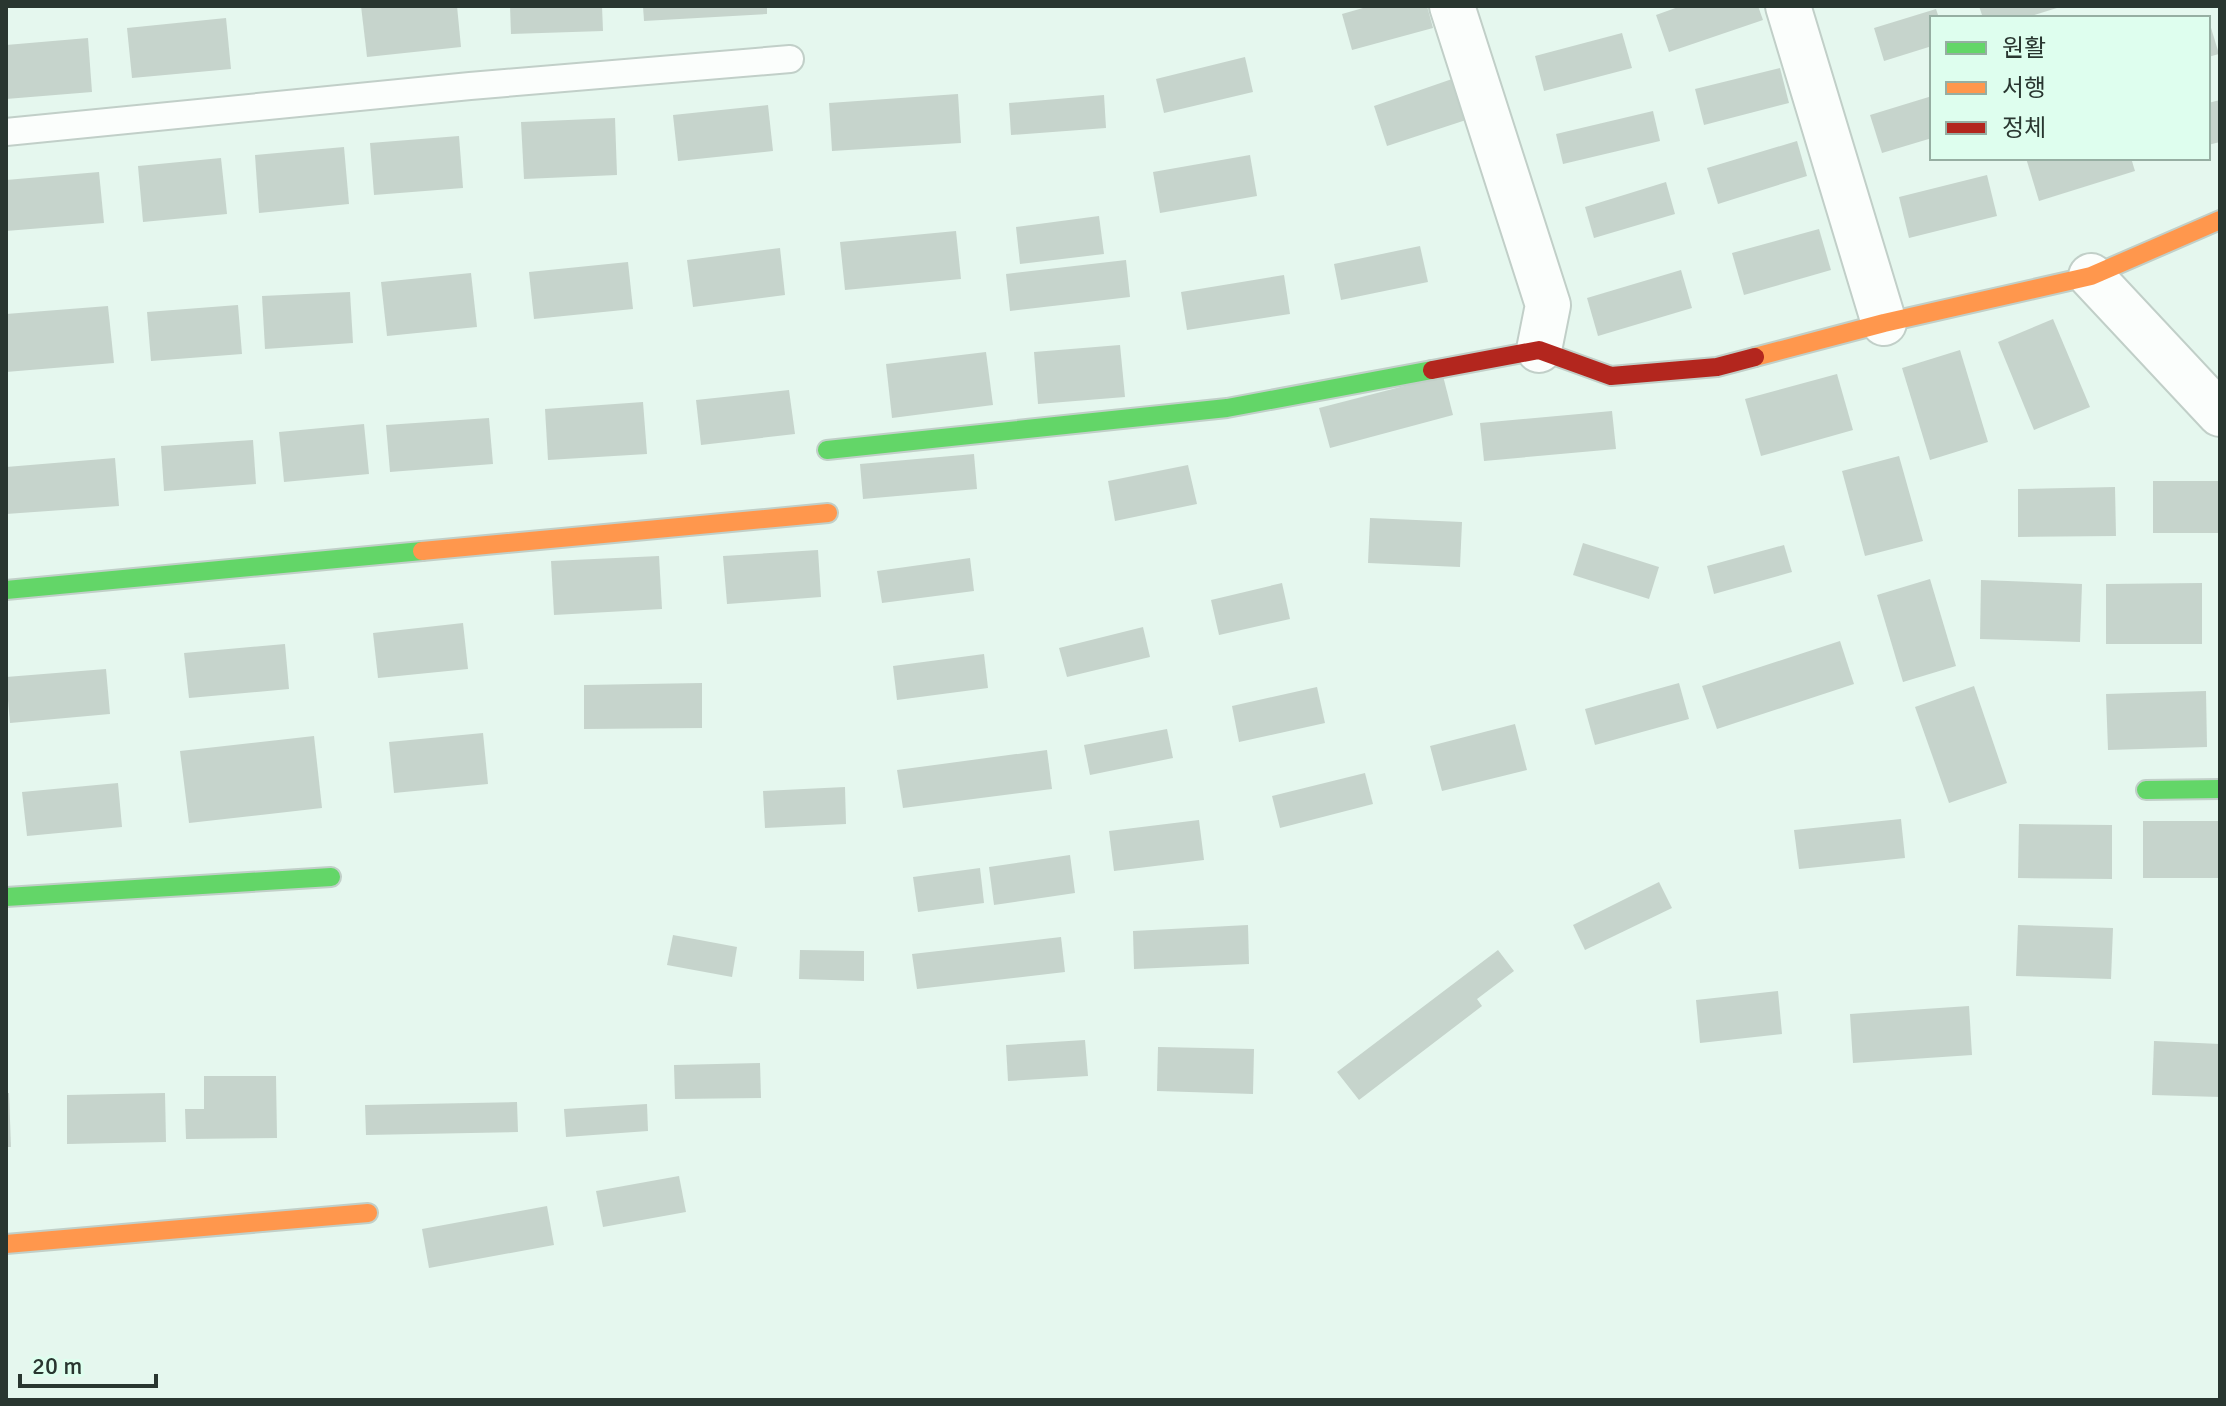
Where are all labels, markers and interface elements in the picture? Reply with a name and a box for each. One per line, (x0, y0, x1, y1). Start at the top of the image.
legend (1930, 16, 2210, 160)
text: 원활 (2002, 33, 2046, 63)
text: 서행 (2002, 73, 2046, 103)
text: 정체 (2002, 113, 2046, 143)
scale bar (20, 1338, 156, 1388)
text: 20 m (32, 1351, 82, 1381)

